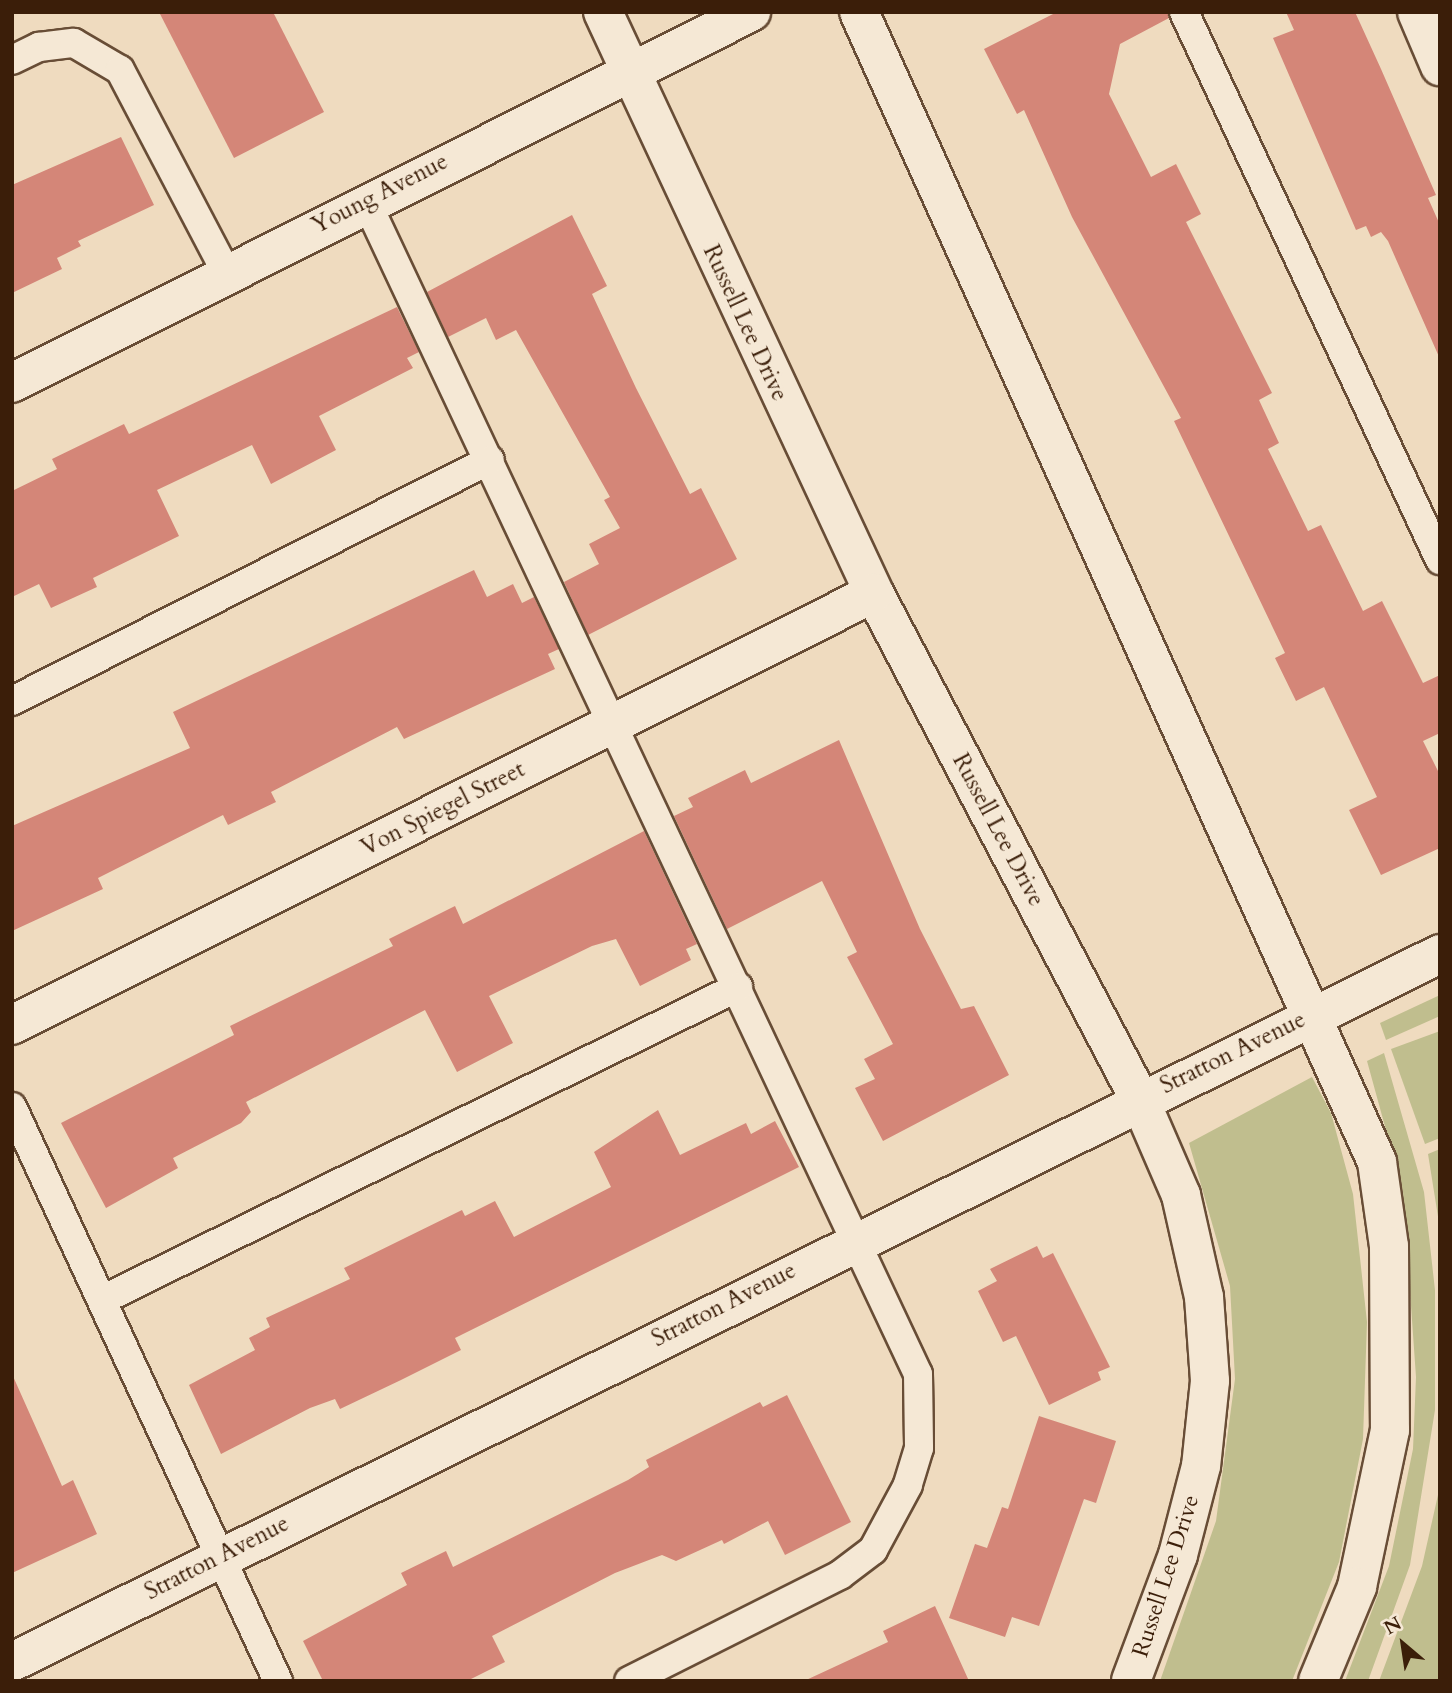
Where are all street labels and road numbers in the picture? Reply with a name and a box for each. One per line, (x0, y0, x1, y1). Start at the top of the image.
street label: Young Avenue (307, 148, 453, 240)
street label: Russell Lee Drive (697, 241, 793, 405)
street label: Russell Lee Drive (946, 749, 1050, 911)
street label: Von Spiegel Street (357, 756, 529, 862)
street label: Stratton Avenue (1156, 1006, 1310, 1100)
street label: Stratton Avenue (647, 1257, 801, 1353)
street label: Russell Lee Drive (1127, 1491, 1205, 1661)
street label: Stratton Avenue (140, 1510, 294, 1606)

